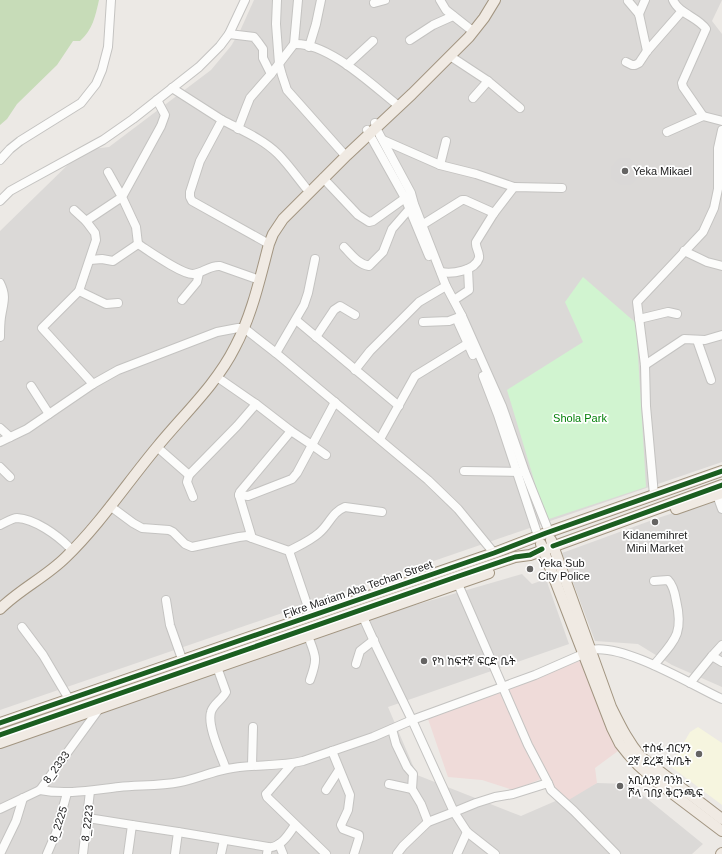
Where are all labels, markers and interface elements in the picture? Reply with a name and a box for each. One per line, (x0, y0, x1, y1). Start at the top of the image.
place label: Yeka Mikael (633, 165, 692, 177)
marker: Yeka Mikael (620, 166, 630, 176)
park label: Shola Park (553, 412, 607, 424)
marker: Kidanemihret Mini Market (650, 517, 660, 527)
place label: Kidanemihret Mini Market (623, 529, 687, 554)
place label: Yeka Sub City Police (538, 557, 590, 582)
street label: Fikre Mariam Aba Techan Street (282, 558, 434, 620)
marker: Yeka Sub City Police (525, 564, 535, 574)
place label: የካ ከፍተኛ ፍርድ ቤት (432, 655, 516, 667)
marker: የካ ከፍተኛ ፍርድ ቤት (419, 656, 429, 666)
place label: ተስፋ ብርሃን 2ኛ ደረጃ ት/ቤት (628, 742, 692, 767)
street label: 8_2333 (40, 749, 72, 785)
marker: ተስፋ ብርሃን 2ኛ ደረጃ ት/ቤት (694, 749, 704, 759)
place label: አቢሲንያ ባንክ - ሾላ ገበያ ቅርንጫፍ (628, 774, 703, 799)
marker: አቢሲንያ ባንክ - ሾላ ገበያ ቅርንጫፍ (615, 781, 625, 791)
street label: 8_2223 (79, 804, 95, 842)
street label: 8_2225 (47, 805, 69, 843)

